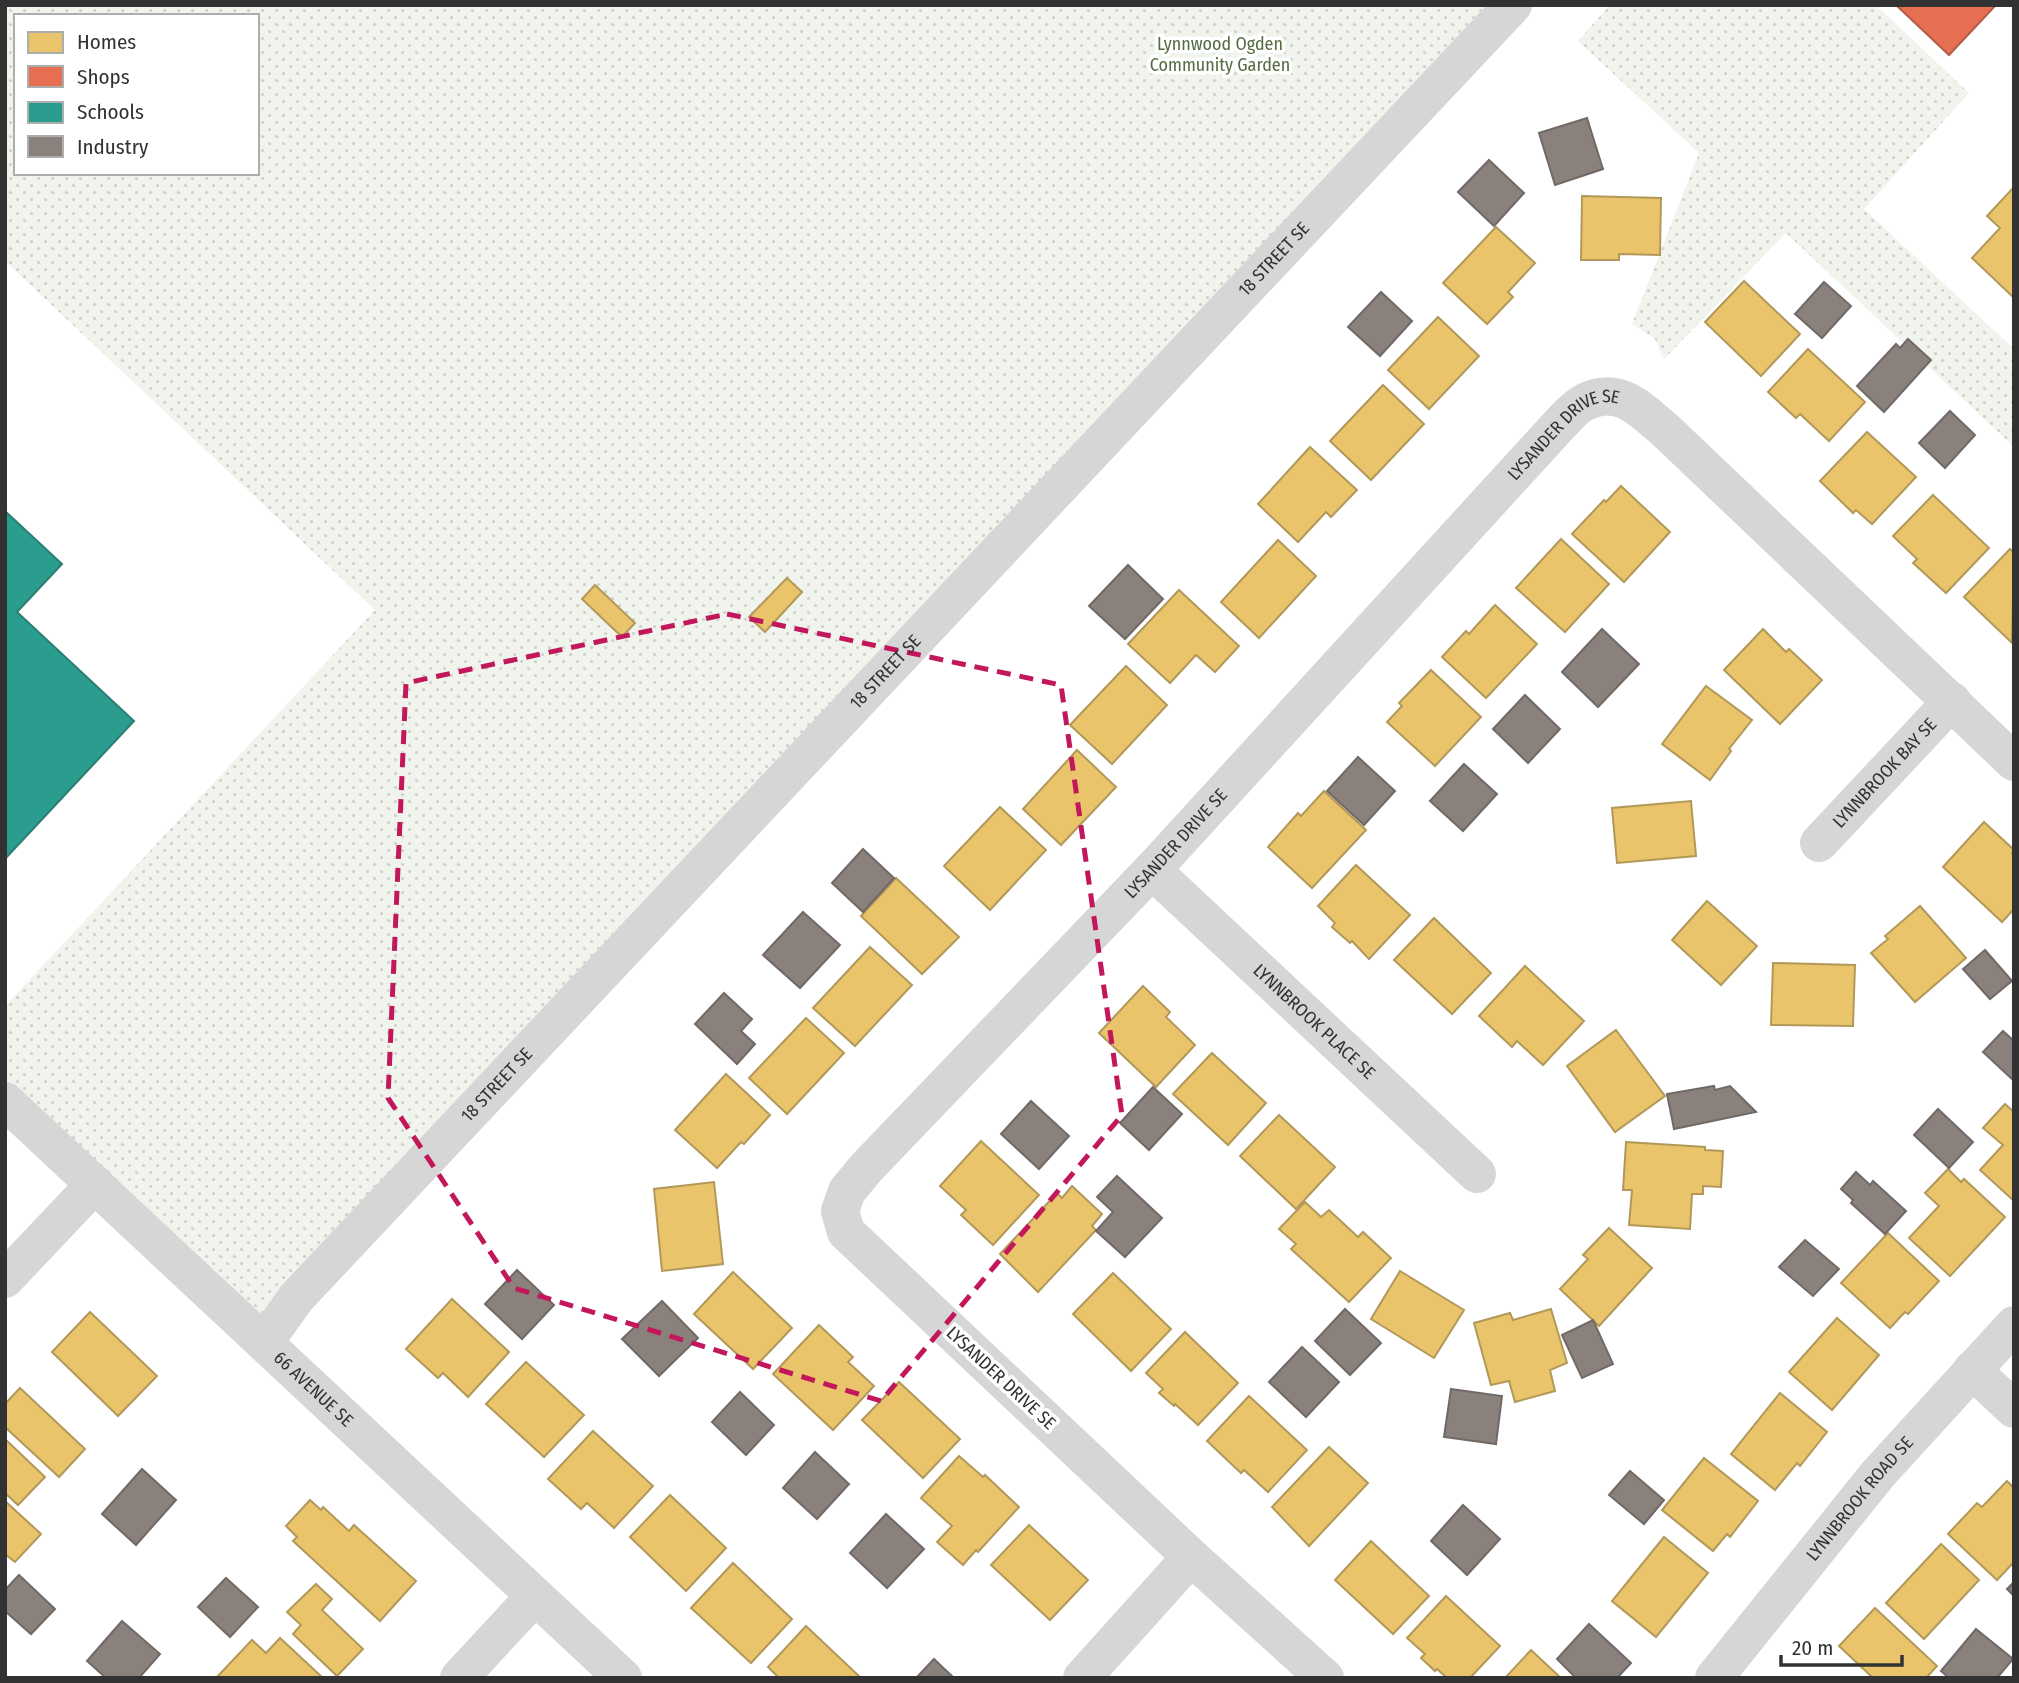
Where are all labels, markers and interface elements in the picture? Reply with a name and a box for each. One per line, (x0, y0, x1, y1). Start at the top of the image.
legend (14, 14, 259, 175)
text: Homes (77, 29, 136, 55)
park label: Lynnwood Ogden Community Garden (1150, 33, 1290, 76)
text: Shops (77, 64, 130, 90)
text: Schools (77, 99, 144, 125)
text: Industry (77, 134, 149, 160)
street label: 18 STREET SE (1234, 217, 1314, 301)
street label: LYSANDER DRIVE SE (1503, 385, 1622, 485)
street label: 18 STREET SE (845, 630, 925, 714)
street label: LYNNBROOK BAY SE (1828, 714, 1941, 832)
street label: LYSANDER DRIVE SE (1120, 784, 1232, 903)
street label: LYNNBROOK PLACE SE (1249, 959, 1380, 1084)
street label: 18 STREET SE (456, 1043, 537, 1127)
street label: LYSANDER DRIVE SE (942, 1322, 1060, 1434)
street label: 66 AVENUE SE (269, 1347, 358, 1431)
street label: LYNNBROOK ROAD SE (1801, 1432, 1918, 1565)
scale bar (1781, 1624, 1902, 1668)
text: 20 m (1792, 1635, 1833, 1661)

